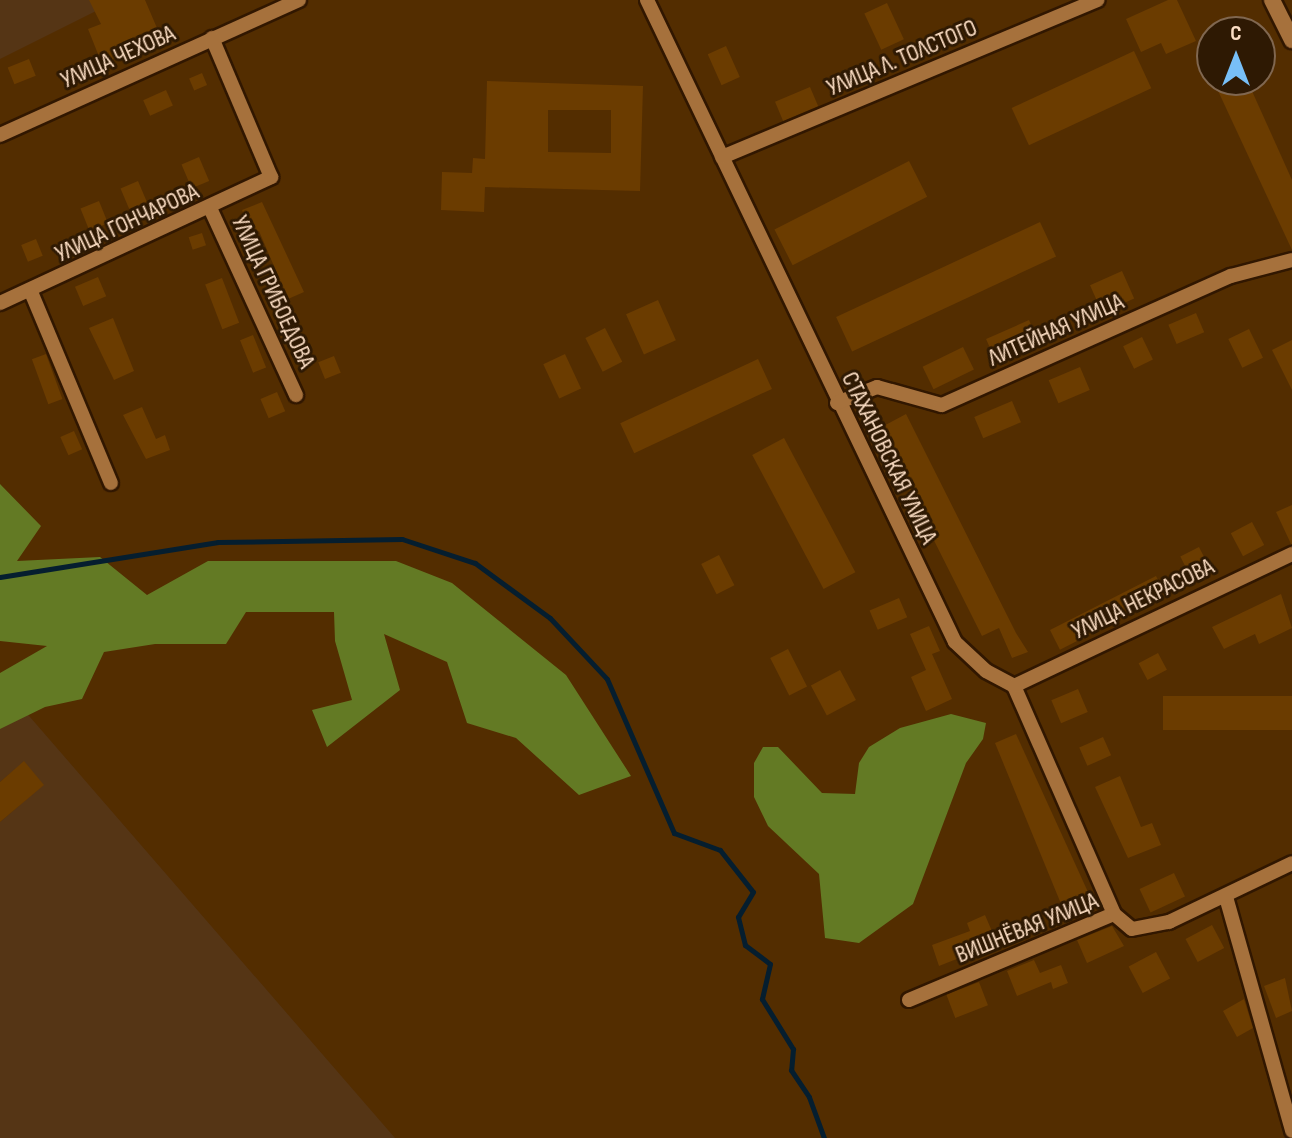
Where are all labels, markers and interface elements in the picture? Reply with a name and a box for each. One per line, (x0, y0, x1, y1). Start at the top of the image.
street label: УЛИЦА Л. ТОЛСТОГО (823, 13, 981, 103)
north arrow (1196, 16, 1276, 96)
street label: УЛИЦА ЧЕХОВА (56, 19, 180, 95)
text: С (1230, 20, 1242, 47)
street label: УЛИЦА ГОНЧАРОВА (51, 177, 203, 269)
street label: УЛИЦА ГРИБОЕДОВА (225, 211, 321, 373)
street label: ЛИТЕЙНАЯ УЛИЦА (984, 287, 1128, 373)
street label: СТАХАНОВСКАЯ УЛИЦА (835, 367, 943, 549)
street label: УЛИЦА НЕКРАСОВА (1067, 552, 1219, 646)
street label: ВИШНЁВАЯ УЛИЦА (952, 886, 1102, 970)

